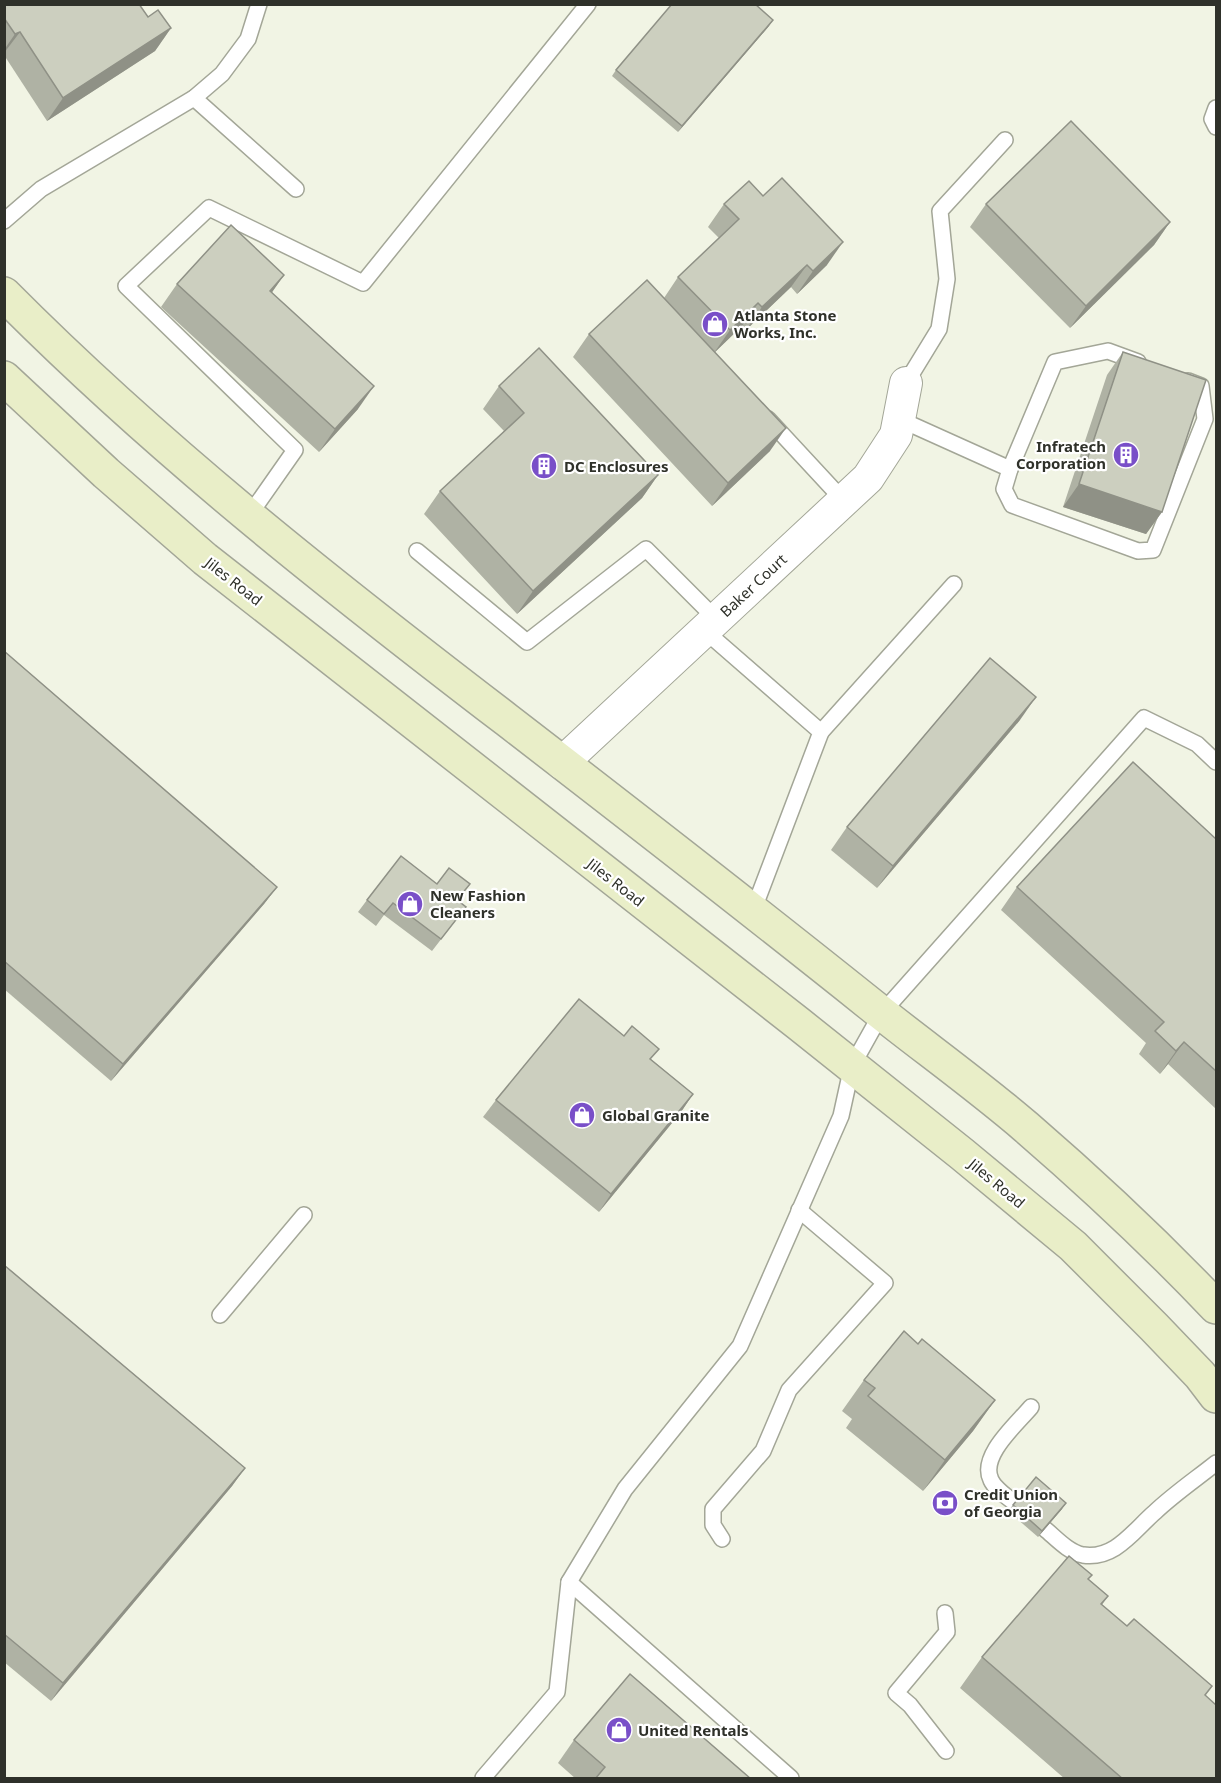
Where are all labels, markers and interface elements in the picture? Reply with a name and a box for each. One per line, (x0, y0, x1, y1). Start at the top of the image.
place label: Atlanta Stone Works, Inc. (734, 305, 836, 342)
shop icon: Atlanta Stone Works, Inc. (700, 309, 730, 339)
place label: Infratech Corporation (1016, 436, 1106, 473)
building icon: Infratech Corporation (1111, 440, 1141, 470)
building icon: DC Enclosures (529, 451, 559, 481)
place label: DC Enclosures (564, 456, 668, 476)
street label: Baker Court (715, 549, 791, 621)
street label: Jiles Road (200, 551, 267, 610)
street label: Jiles Road (582, 852, 649, 911)
place label: New Fashion Cleaners (430, 885, 526, 922)
shop icon: New Fashion Cleaners (395, 889, 425, 919)
shop icon: Global Granite (567, 1100, 597, 1130)
place label: Global Granite (602, 1105, 710, 1125)
street label: Jiles Road (963, 1152, 1029, 1212)
place label: Credit Union of Georgia (964, 1484, 1058, 1521)
bank icon: Credit Union of Georgia (930, 1488, 960, 1518)
shop icon: United Rentals (604, 1715, 634, 1745)
place label: United Rentals (638, 1720, 748, 1740)

